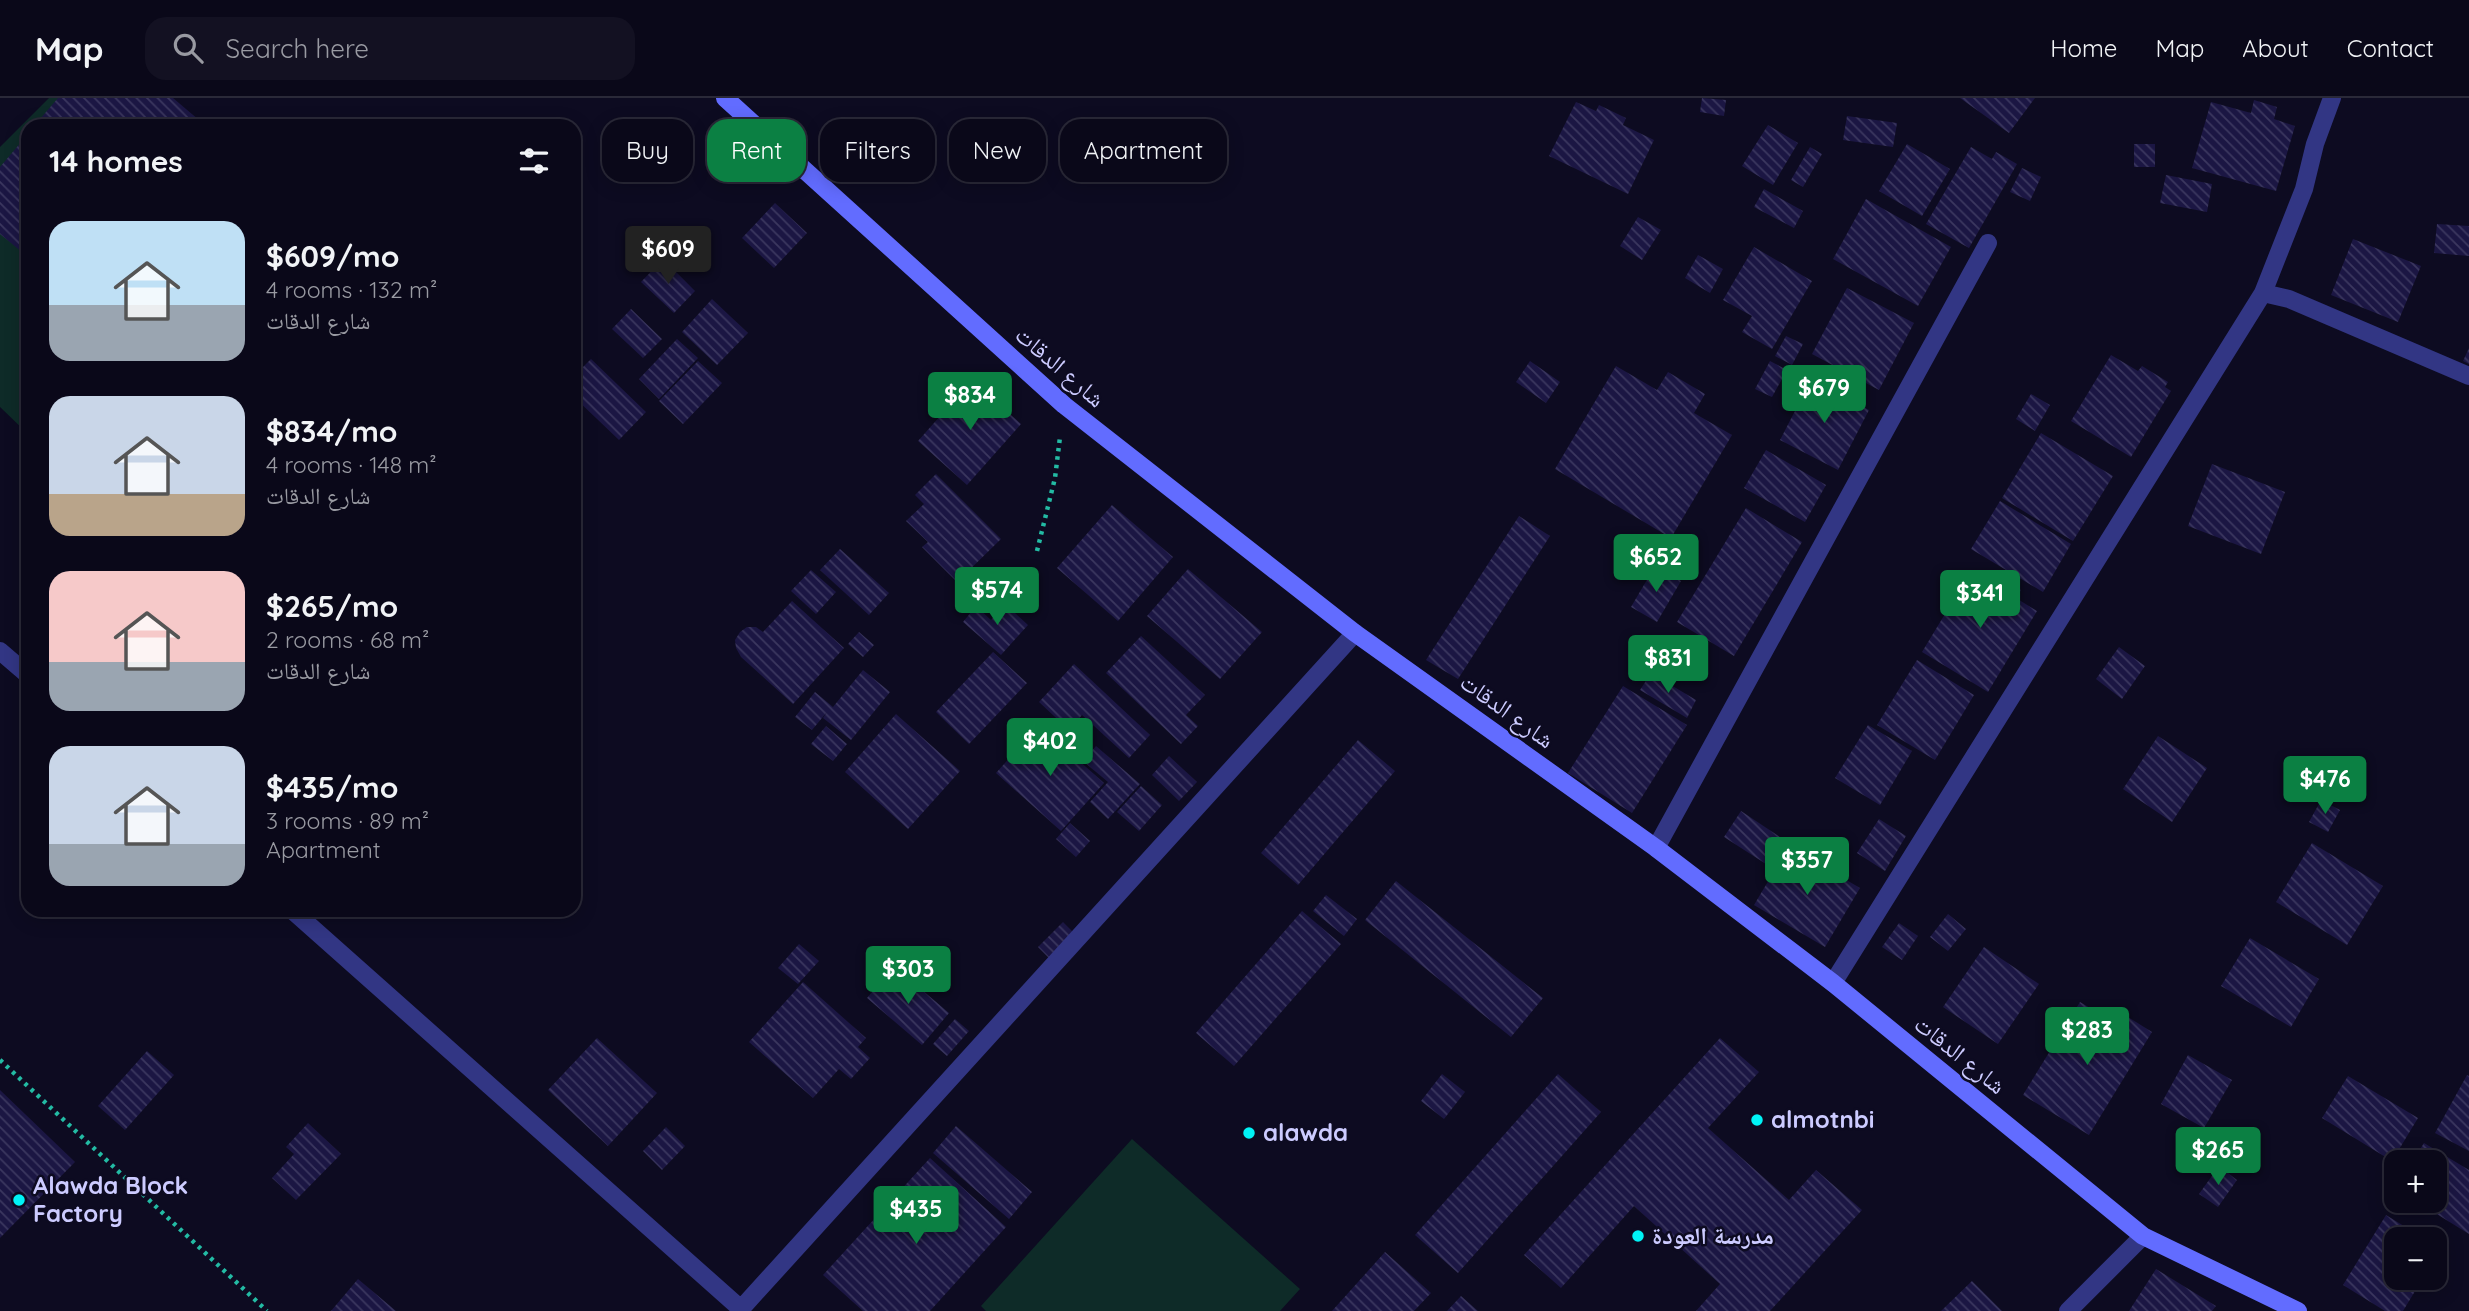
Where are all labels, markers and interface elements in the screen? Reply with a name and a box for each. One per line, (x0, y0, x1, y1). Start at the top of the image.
search box (145, 17, 635, 80)
text: Map (35, 28, 103, 69)
icon: search (169, 29, 207, 67)
text: Search here (225, 32, 369, 65)
text: Home (2050, 33, 2117, 63)
text: Map (2155, 33, 2204, 63)
text: About (2242, 33, 2309, 63)
text: Contact (2347, 33, 2434, 63)
chip: Buy (602, 119, 693, 182)
chip: Rent (707, 119, 806, 182)
chip: Filters (820, 119, 935, 182)
chip: New (949, 119, 1046, 182)
chip: Apartment (1060, 119, 1227, 182)
text: 14 homes (49, 142, 183, 180)
icon: filters (515, 142, 553, 180)
pin: $609 (627, 226, 709, 286)
text: $609 (641, 234, 695, 263)
text: $609/mo (266, 237, 399, 275)
icon: home (105, 249, 189, 333)
text: 4 rooms · 132 m² (266, 275, 437, 304)
text: شارع الدقات (266, 306, 371, 335)
street label: شارع الدقات (1009, 319, 1112, 414)
pin: $679 (1783, 366, 1865, 425)
pin: $834 (929, 372, 1011, 432)
text: $679 (1798, 373, 1850, 402)
text: $834 (944, 380, 996, 409)
text: $834/mo (266, 412, 398, 450)
icon: home (105, 424, 189, 508)
text: 4 rooms · 148 m² (266, 450, 437, 479)
text: شارع الدقات (266, 481, 371, 510)
pin: $652 (1615, 534, 1697, 594)
text: $652 (1630, 542, 1682, 571)
pin: $574 (956, 568, 1038, 627)
pin: $341 (1939, 570, 2021, 630)
text: $574 (971, 575, 1023, 604)
text: $341 (1956, 578, 2004, 607)
text: $265/mo (266, 587, 398, 625)
icon: home (105, 599, 189, 683)
text: 2 rooms · 68 m² (266, 625, 429, 654)
pin: $831 (1627, 636, 1709, 695)
text: $831 (1644, 643, 1692, 672)
text: شارع الدقات (266, 656, 371, 685)
street label: شارع الدقات (1454, 666, 1561, 755)
pin: $402 (1009, 718, 1091, 778)
text: $402 (1023, 726, 1077, 755)
pin: $476 (2284, 756, 2366, 816)
text: $476 (2299, 764, 2351, 793)
text: $435/mo (266, 768, 398, 806)
icon: home (105, 774, 189, 858)
text: 3 rooms · 89 m² (266, 806, 429, 835)
text: Apartment (266, 835, 380, 864)
pin: $357 (1766, 838, 1848, 897)
text: $357 (1781, 845, 1833, 874)
pin: $303 (867, 946, 949, 1006)
text: $303 (882, 954, 934, 983)
pin: $283 (2046, 1007, 2128, 1067)
street label: شارع الدقات (1908, 1008, 2012, 1101)
text: $283 (2061, 1015, 2113, 1044)
place label: almotnbi (1771, 1104, 1875, 1134)
marker: almotnbi (1749, 1112, 1765, 1128)
place label: alawda (1263, 1117, 1348, 1147)
marker: alawda (1241, 1125, 1257, 1141)
pin: $265 (2177, 1128, 2259, 1187)
text: $265 (2192, 1135, 2244, 1164)
map controls (2384, 1150, 2447, 1290)
button: + (2384, 1150, 2447, 1213)
place label: Alawda Block Factory (33, 1170, 188, 1228)
pin: $435 (875, 1186, 957, 1246)
marker: Alawda Block Factory (11, 1192, 27, 1208)
text: $435 (890, 1194, 942, 1223)
place label: مدرسة العودة (1652, 1220, 1774, 1250)
button: − (2384, 1227, 2447, 1290)
marker: مدرسة العودة (1630, 1228, 1646, 1244)

